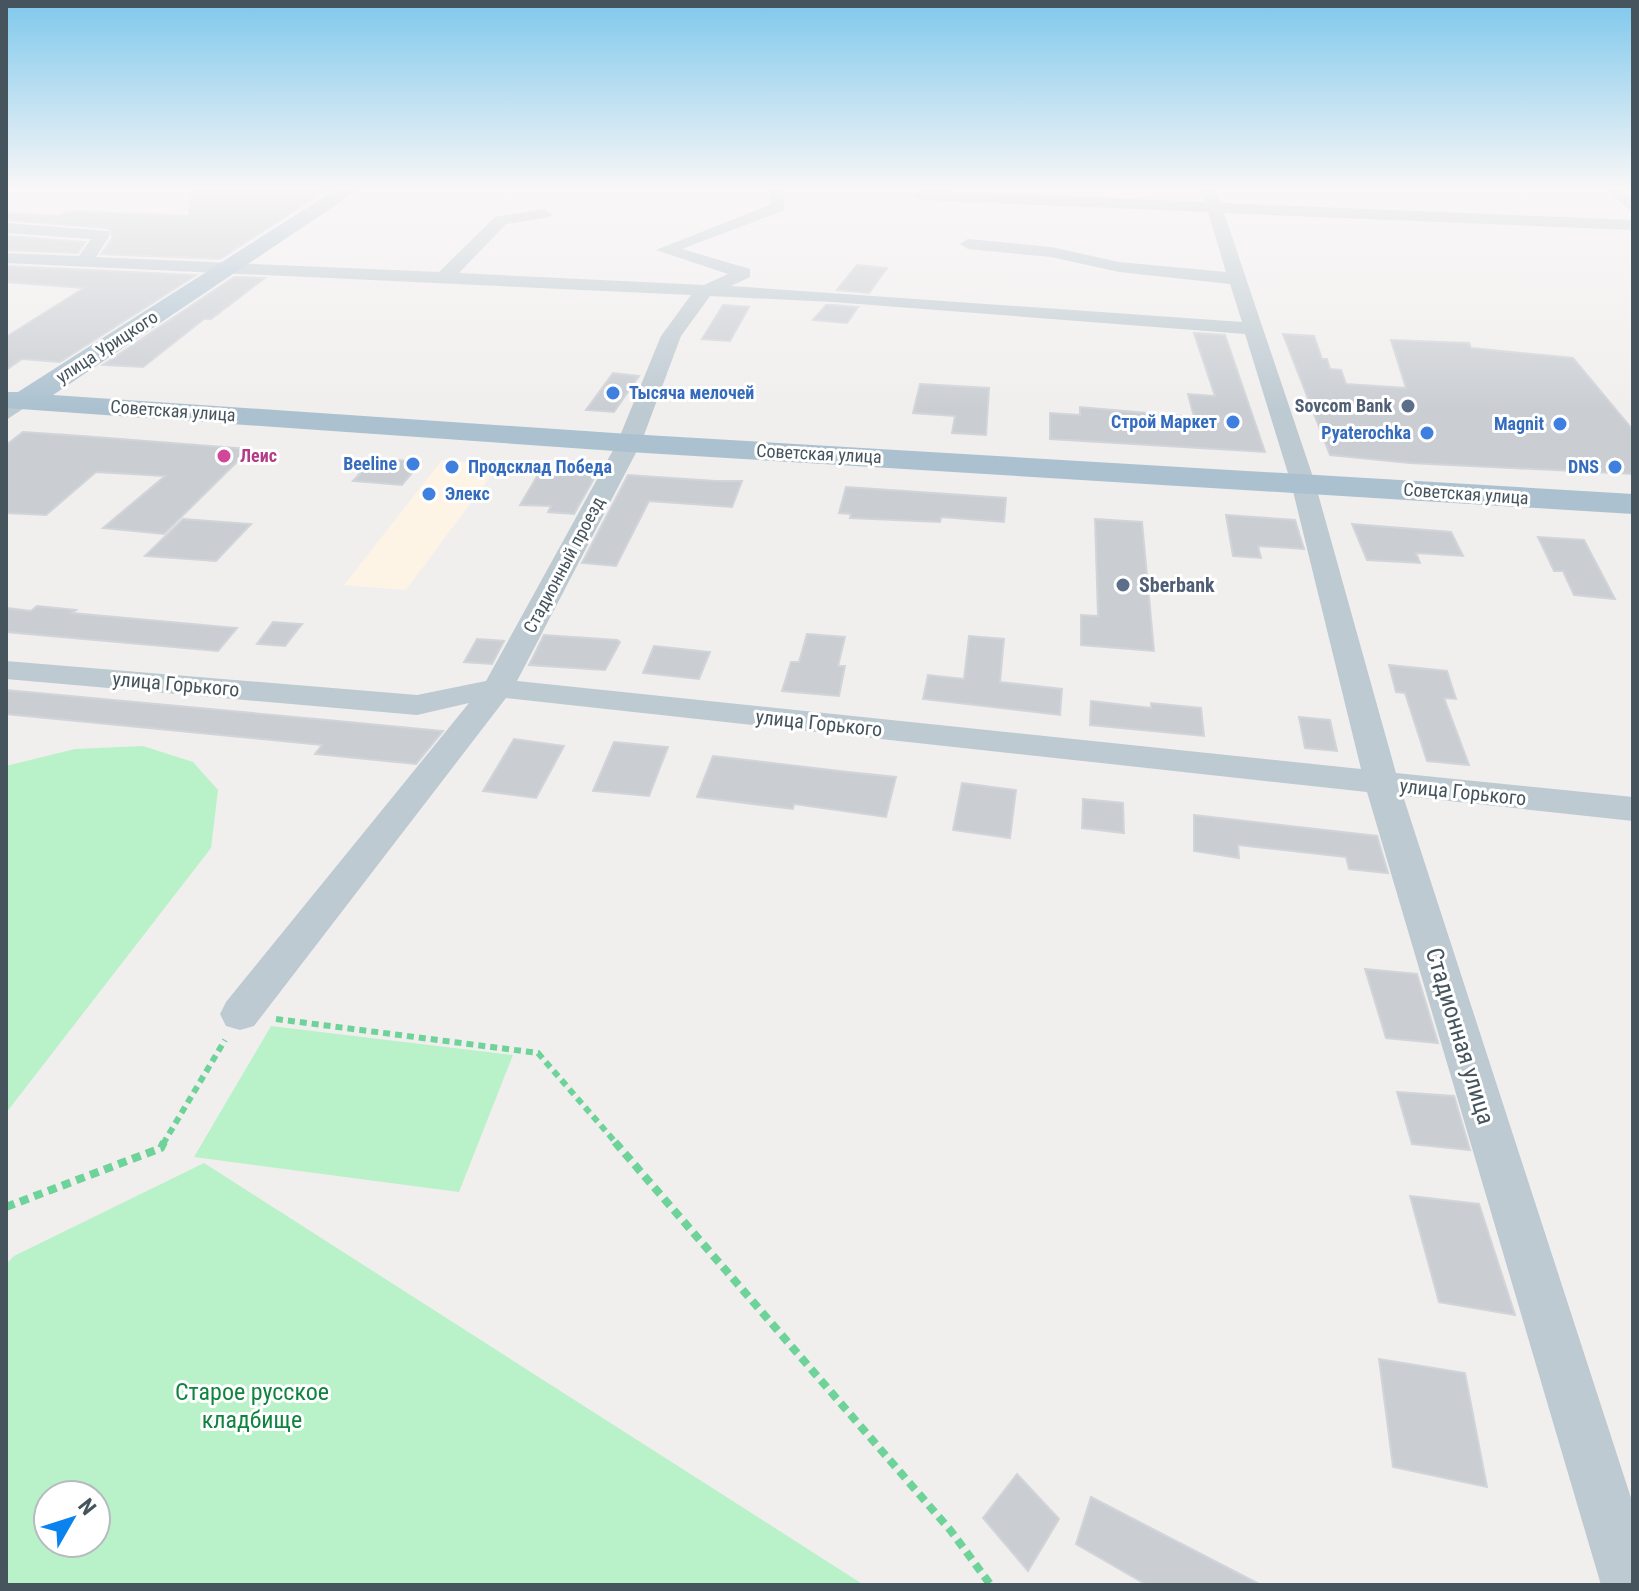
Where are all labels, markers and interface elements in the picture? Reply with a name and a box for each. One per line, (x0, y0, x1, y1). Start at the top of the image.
street label: улица Урицкого (52, 306, 162, 387)
place label: Тысяча мелочей (629, 382, 754, 403)
marker: Тысяча мелочей (604, 384, 622, 402)
place label: Sovcom Bank (1295, 395, 1392, 416)
street label: Советская улица (110, 396, 236, 425)
marker: Sovcom Bank (1399, 397, 1417, 415)
place label: Строй Маркет (1111, 411, 1217, 432)
marker: Строй Маркет (1224, 413, 1242, 431)
place label: Magnit (1494, 413, 1544, 434)
marker: Magnit (1551, 415, 1569, 433)
place label: Pyaterochka (1321, 422, 1411, 443)
marker: Pyaterochka (1418, 424, 1436, 442)
street label: Советская улица (756, 440, 882, 467)
place label: Леис (240, 445, 277, 466)
marker: Леис (215, 447, 233, 465)
place label: Beeline (343, 453, 397, 474)
marker: Beeline (404, 455, 422, 473)
place label: Продсклад Победа (468, 456, 612, 477)
place label: DNS (1568, 456, 1599, 477)
marker: Продсклад Победа (443, 458, 461, 476)
marker: DNS (1606, 458, 1624, 476)
street label: Советская улица (1403, 479, 1529, 508)
place label: Элекс (445, 483, 490, 504)
marker: Элекс (420, 485, 438, 503)
street label: Стадионный проезд (519, 493, 608, 636)
place label: Sberbank (1139, 573, 1215, 597)
marker: Sberbank (1114, 576, 1132, 594)
street label: улица Горького (112, 667, 240, 701)
street label: улица Горького (755, 704, 883, 742)
street label: улица Горького (1399, 773, 1527, 811)
street label: Стадионная улица (1420, 944, 1500, 1128)
park label: Старое русское кладбище (175, 1378, 329, 1434)
north arrow (32, 1479, 112, 1559)
text: N (73, 1494, 101, 1520)

